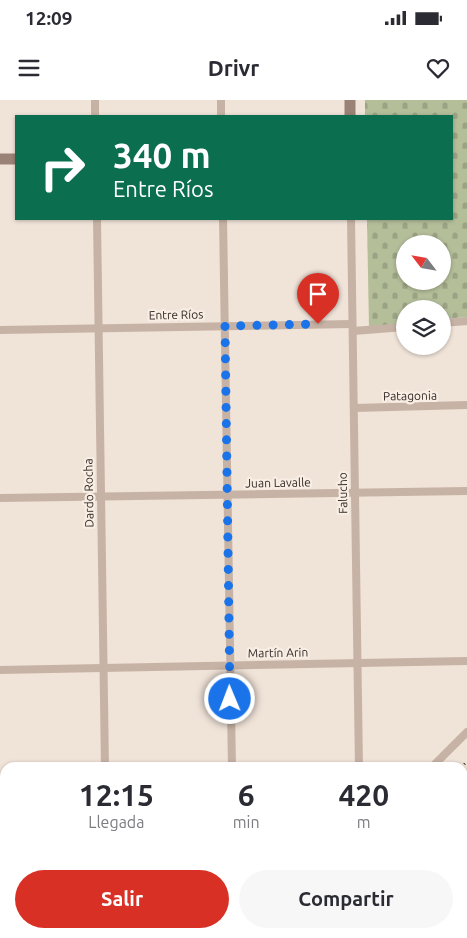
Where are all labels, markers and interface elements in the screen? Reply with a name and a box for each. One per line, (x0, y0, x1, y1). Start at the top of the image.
text: 12:09 (25, 7, 73, 29)
icon: menu (15, 54, 43, 82)
icon: heart (424, 54, 452, 82)
text: Drivr (208, 55, 259, 80)
icon: right (30, 135, 95, 200)
text: 340 m (113, 135, 211, 175)
text: Entre Ríos (113, 176, 214, 201)
north arrow (396, 235, 451, 290)
map controls (396, 235, 451, 355)
pin (297, 273, 339, 324)
icon: arrive (304, 280, 332, 308)
button: layers (396, 300, 451, 355)
street label: Entre Ríos (148, 308, 204, 321)
street label: Patagonia (383, 389, 437, 402)
street label: Dardo Rocha (81, 458, 96, 528)
street label: Falucho (336, 472, 349, 514)
street label: Juan Lavalle (245, 475, 311, 490)
street label: Martín Arin (248, 645, 308, 660)
position arrow (203, 672, 255, 724)
text: 12:15 (79, 778, 154, 812)
text: 6 (238, 778, 255, 812)
text: 420 (338, 778, 389, 812)
text: Llegada (88, 813, 144, 831)
text: min (233, 813, 260, 831)
text: m (357, 813, 371, 831)
button: Salir (15, 870, 229, 928)
button: Compartir (239, 870, 453, 928)

